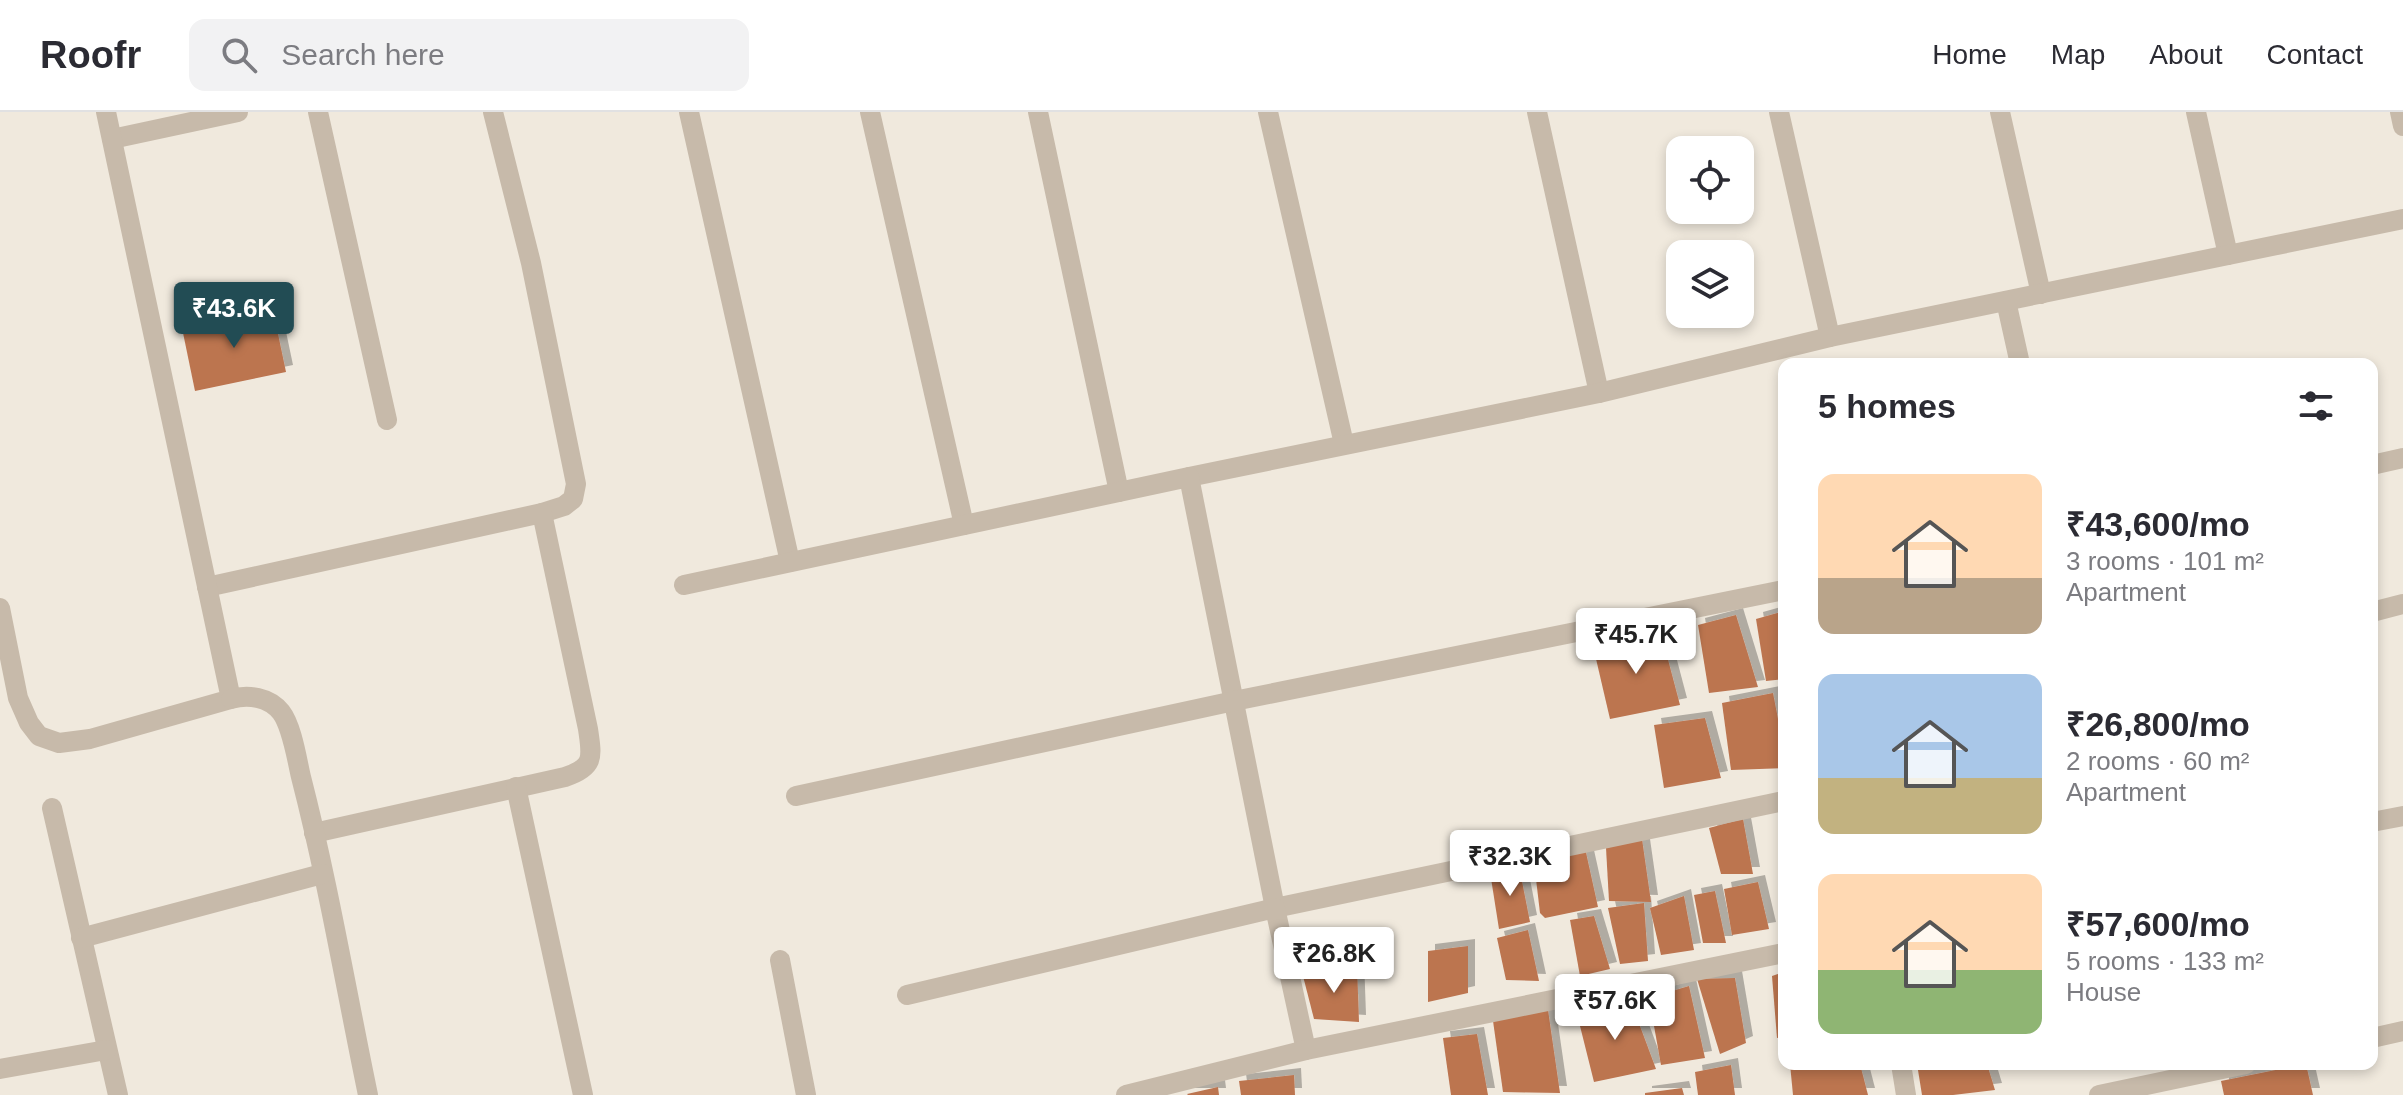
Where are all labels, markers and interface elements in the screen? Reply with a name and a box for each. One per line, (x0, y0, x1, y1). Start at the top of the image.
search box (189, 19, 749, 91)
icon: search (217, 33, 261, 77)
text: Roofr (40, 34, 141, 76)
text: Search here (281, 38, 445, 71)
text: Home (1932, 39, 2007, 70)
text: Map (2051, 39, 2105, 70)
text: About (2149, 39, 2223, 70)
text: Contact (2267, 39, 2363, 70)
map controls (1666, 136, 1754, 328)
button: locate (1666, 136, 1754, 224)
button: layers (1666, 240, 1754, 328)
pin: ₹43.6K (169, 282, 299, 350)
text: ₹43.6K (192, 293, 276, 323)
icon: filters (2294, 384, 2338, 428)
text: 5 homes (1818, 387, 1956, 425)
text: ₹43,600/mo (2066, 505, 2250, 543)
icon: home (1882, 506, 1978, 602)
text: 3 rooms · 101 m² (2066, 546, 2264, 576)
text: Apartment (2066, 577, 2186, 607)
pin: ₹45.7K (1571, 608, 1701, 676)
text: ₹45.7K (1594, 619, 1678, 649)
text: ₹26,800/mo (2066, 705, 2250, 743)
icon: home (1882, 706, 1978, 802)
text: 2 rooms · 60 m² (2066, 746, 2250, 776)
text: Apartment (2066, 777, 2186, 807)
pin: ₹32.3K (1445, 830, 1575, 898)
text: ₹32.3K (1468, 841, 1552, 871)
text: ₹57,600/mo (2066, 905, 2250, 943)
icon: home (1882, 906, 1978, 1002)
pin: ₹26.8K (1269, 927, 1399, 995)
text: ₹26.8K (1292, 938, 1376, 968)
text: 5 rooms · 133 m² (2066, 946, 2264, 976)
pin: ₹57.6K (1550, 974, 1680, 1042)
text: House (2066, 977, 2141, 1007)
text: ₹57.6K (1573, 985, 1657, 1015)

